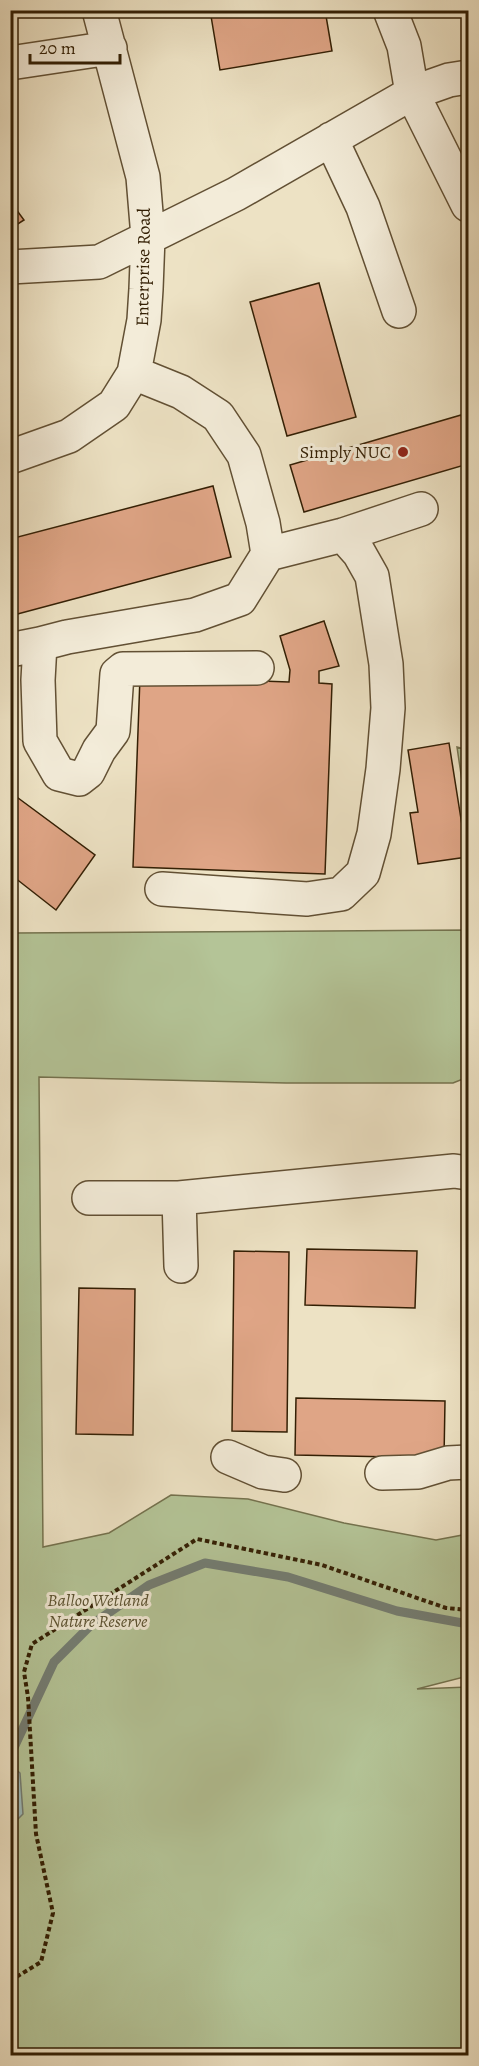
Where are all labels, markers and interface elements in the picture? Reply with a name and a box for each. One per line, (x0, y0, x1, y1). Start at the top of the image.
scale bar (30, 27, 120, 65)
text: 20 m (39, 36, 76, 60)
street label: Enterprise Road (130, 207, 156, 327)
place label: Simply NUC (300, 440, 391, 464)
marker: Simply NUC (396, 445, 410, 459)
park label: Balloo Wetland Nature Reserve (47, 1588, 149, 1633)

